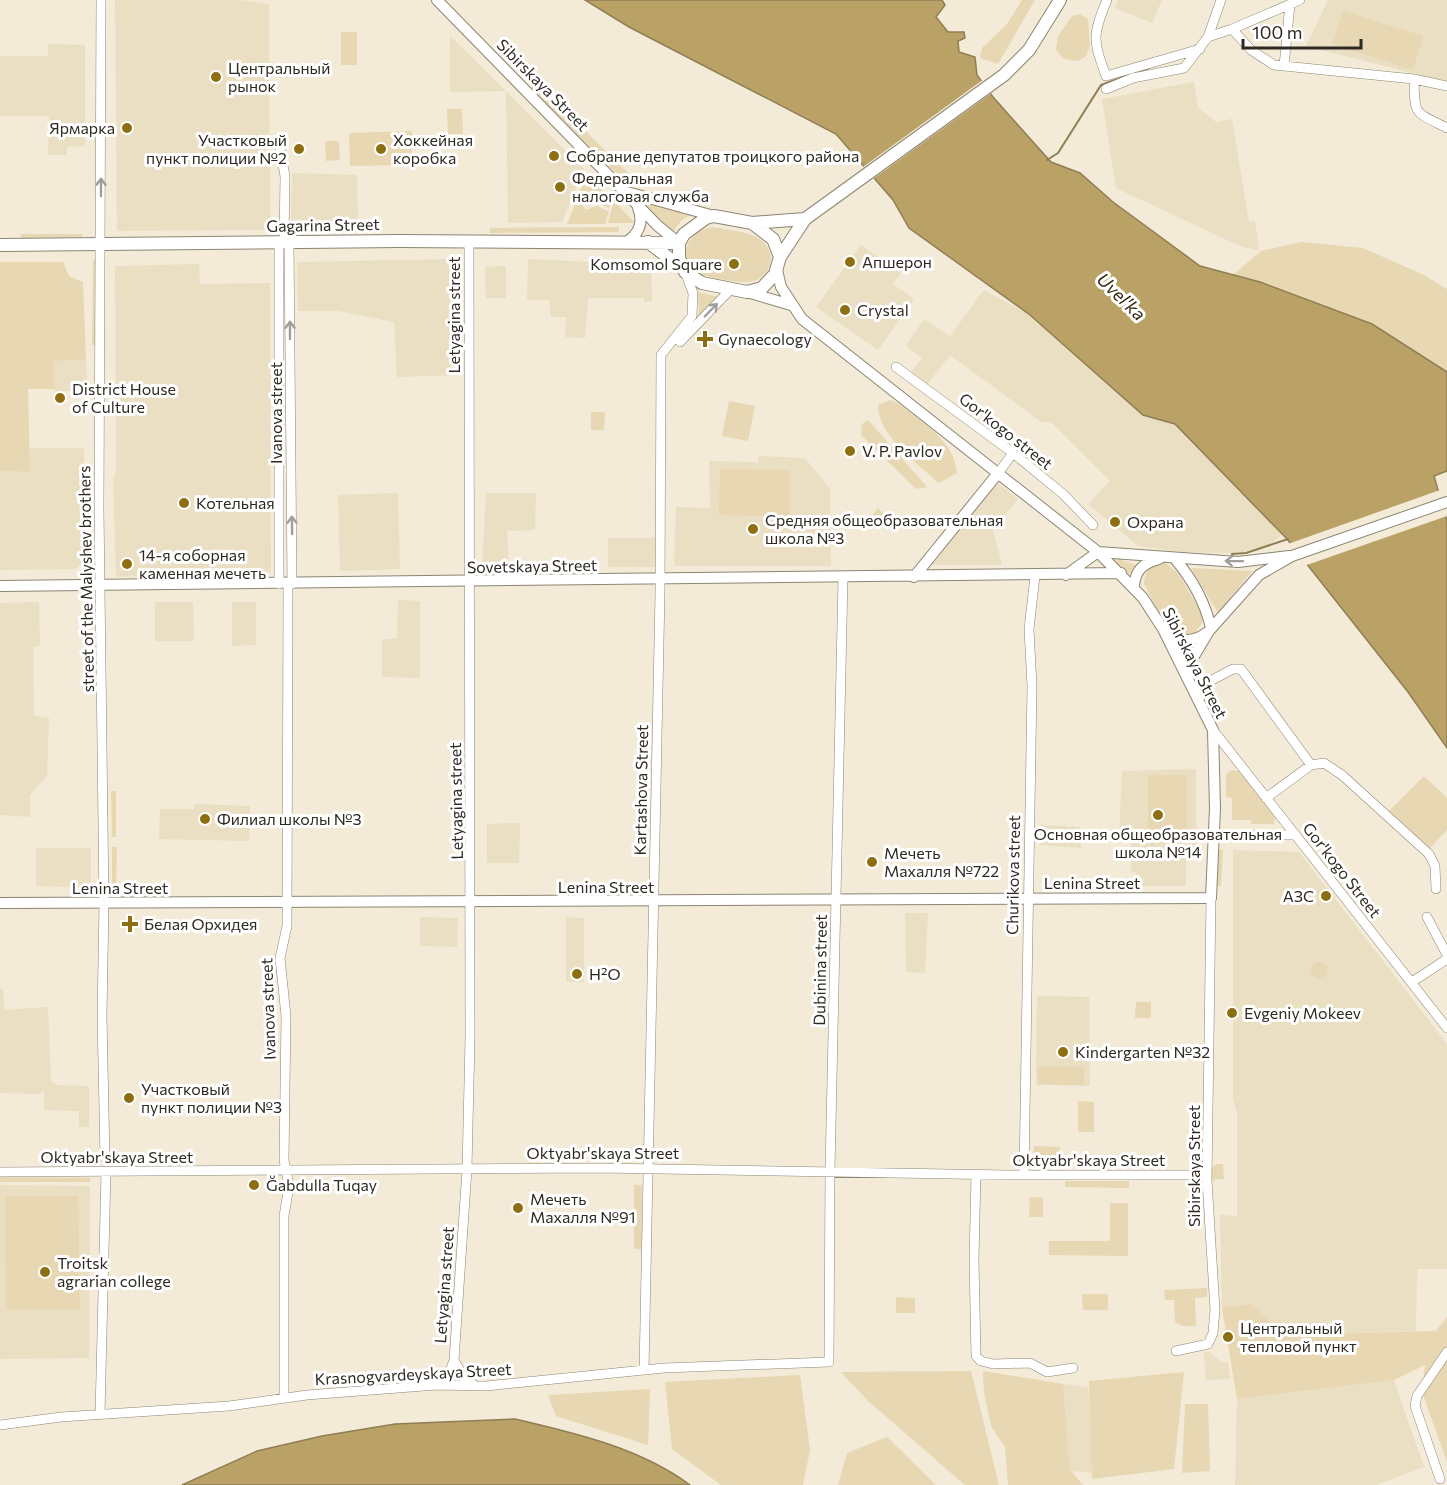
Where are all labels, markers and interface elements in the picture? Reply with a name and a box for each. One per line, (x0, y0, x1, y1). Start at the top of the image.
scale bar (1243, 12, 1362, 50)
text: 100 m (1252, 21, 1302, 43)
street label: Sibirskaya Street (493, 35, 594, 135)
place label: Центральный рынок (228, 58, 330, 95)
marker: Центральный рынок (209, 70, 223, 84)
place label: Ярмарка (49, 118, 115, 137)
marker: Ярмарка (120, 121, 134, 135)
place label: Участковый пункт полиции №2 (146, 130, 287, 167)
place label: Хоккейная коробка (393, 130, 473, 167)
marker: Участковый пункт полиции №2 (292, 142, 306, 156)
marker: Хоккейная коробка (374, 142, 388, 156)
place label: Собрание депутатов троицкого района (566, 146, 859, 165)
marker: Собрание депутатов троицкого района (547, 149, 561, 163)
place label: Федеральная налоговая служба (572, 168, 709, 205)
one-way arrow (95, 178, 107, 198)
marker: Федеральная налоговая служба (553, 180, 567, 194)
street label: Gagarina Street (266, 214, 380, 235)
place label: Апшерон (862, 252, 932, 271)
place label: Komsomol Square (590, 254, 722, 273)
marker: Апшерон (843, 255, 857, 269)
street label: Letyagina street (444, 256, 463, 374)
marker: Komsomol Square (727, 257, 741, 271)
water label: Uvel'ka (1093, 268, 1151, 325)
place label: Crystal (857, 300, 909, 319)
one-way arrow (703, 302, 718, 317)
marker: Crystal (838, 303, 852, 317)
one-way arrow (284, 321, 296, 341)
place label: Gynaecology (718, 329, 812, 348)
marker: Gynaecology (696, 330, 714, 348)
street label: Ivanova street (266, 362, 285, 464)
place label: District House of Culture (72, 379, 176, 416)
street label: Gor'kogo street (956, 388, 1057, 473)
marker: District House of Culture (53, 391, 67, 405)
place label: V. P. Pavlov (862, 441, 942, 460)
marker: V. P. Pavlov (843, 444, 857, 458)
street label: street of the Malyshev brothers (74, 466, 97, 693)
place label: Котельная (196, 493, 275, 512)
marker: Котельная (177, 496, 191, 510)
place label: Средняя общеобразовательная школа №3 (765, 510, 1003, 547)
place label: Охрана (1127, 512, 1183, 531)
marker: Охрана (1108, 515, 1122, 529)
one-way arrow (286, 516, 297, 536)
marker: Средняя общеобразовательная школа №3 (746, 522, 760, 536)
place label: 14-я соборная каменная мечеть (139, 545, 266, 582)
street label: Sovetskaya Street (467, 555, 598, 576)
one-way arrow (1224, 555, 1244, 567)
marker: 14-я соборная каменная мечеть (120, 557, 134, 571)
street label: Sibirskaya Street (1159, 604, 1232, 722)
street label: Kartashova Street (630, 724, 651, 856)
street label: Letyagina street (445, 742, 466, 860)
marker: Основная общеобразовательная школа №14 (1151, 808, 1165, 822)
place label: Филиал школы №3 (217, 809, 362, 828)
marker: Филиал школы №3 (198, 812, 212, 826)
street label: Churikova street (1002, 814, 1023, 935)
street label: Gor'kogo Street (1299, 818, 1386, 921)
place label: Основная общеобразовательная школа №14 (1034, 824, 1282, 861)
place label: Мечеть Махалля №722 (884, 843, 999, 880)
marker: Мечеть Махалля №722 (865, 855, 879, 869)
street label: Lenina Street (1044, 873, 1141, 892)
street label: Lenina Street (558, 877, 655, 896)
street label: Lenina Street (72, 878, 169, 897)
place label: АЗС (1283, 886, 1314, 905)
marker: АЗС (1319, 889, 1333, 903)
place label: Белая Орхидея (144, 914, 258, 933)
street label: Dubinina street (809, 914, 830, 1026)
marker: Белая Орхидея (121, 915, 139, 933)
street label: Ivanova street (256, 957, 279, 1060)
place label: H²O (589, 964, 621, 983)
marker: H²O (570, 967, 584, 981)
place label: Evgeniy Mokeev (1244, 1003, 1361, 1022)
marker: Evgeniy Mokeev (1225, 1006, 1239, 1020)
place label: Kindergarten №32 (1075, 1042, 1210, 1061)
marker: Kindergarten №32 (1056, 1045, 1070, 1059)
place label: Участковый пункт полиции №3 (141, 1079, 282, 1116)
marker: Участковый пункт полиции №3 (122, 1091, 136, 1105)
street label: Sibirskaya Street (1184, 1105, 1203, 1227)
street label: Oktyabr'skaya Street (527, 1143, 680, 1162)
street label: Oktyabr'skaya Street (41, 1147, 194, 1166)
street label: Oktyabr'skaya Street (1013, 1150, 1166, 1169)
place label: Ğabdulla Tuqay (266, 1175, 377, 1194)
marker: Ğabdulla Tuqay (247, 1178, 261, 1192)
place label: Мечеть Махалля №91 (530, 1189, 636, 1226)
marker: Мечеть Махалля №91 (511, 1201, 525, 1215)
street label: Letyagina street (430, 1225, 457, 1344)
place label: Troitsk agrarian college (57, 1253, 171, 1290)
marker: Troitsk agrarian college (38, 1265, 52, 1279)
place label: Центральный тепловой пункт (1240, 1318, 1357, 1355)
marker: Центральный тепловой пункт (1221, 1330, 1235, 1344)
street label: Krasnogvardeyskaya Street (314, 1359, 512, 1388)

